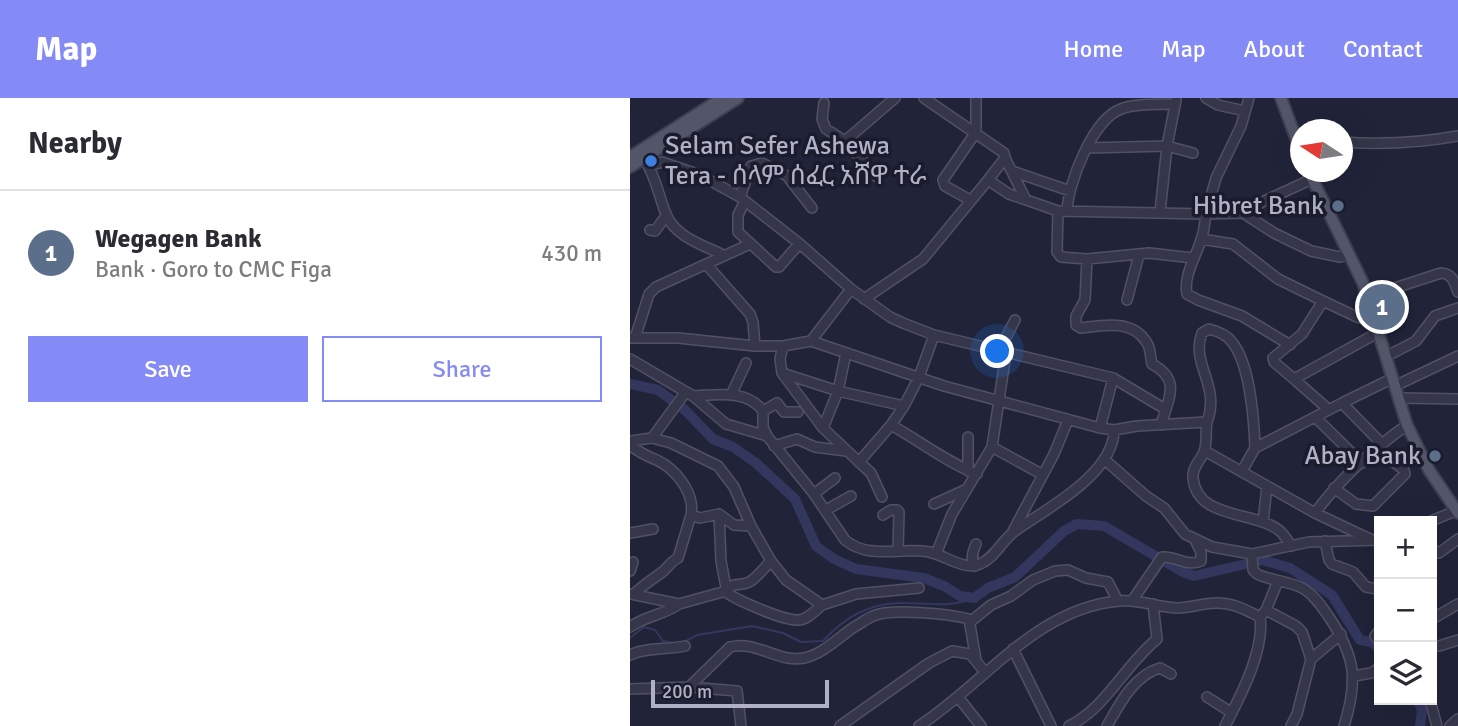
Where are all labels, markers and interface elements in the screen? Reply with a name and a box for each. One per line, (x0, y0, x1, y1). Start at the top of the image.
text: Map (35, 29, 97, 70)
text: Home (1063, 34, 1123, 64)
text: Map (1161, 34, 1206, 64)
text: About (1244, 34, 1305, 64)
text: Contact (1343, 34, 1423, 64)
north arrow (1290, 119, 1353, 182)
text: Nearby (28, 125, 122, 162)
place label: Selam Sefer Ashewa Tera - ሰላም ሰፈር አሸዋ ተራ (665, 130, 927, 192)
marker: Selam Sefer Ashewa Tera - ሰላም ሰፈር አሸዋ ተራ (643, 153, 659, 169)
place label: Hibret Bank (1193, 190, 1324, 222)
marker: Hibret Bank (1330, 198, 1346, 214)
text: Wegagen Bank (95, 223, 262, 255)
text: 1 (45, 239, 57, 268)
text: 430 m (541, 239, 602, 268)
text: Bank · Goro to CMC Figa (95, 255, 332, 284)
pin: 1 (1359, 281, 1405, 333)
your location (980, 334, 1014, 368)
button: Save (28, 336, 308, 402)
button: Share (322, 336, 602, 402)
place label: Abay Bank (1305, 440, 1421, 472)
marker: Abay Bank (1427, 448, 1443, 464)
map controls (1374, 516, 1437, 705)
button: + (1374, 516, 1437, 579)
button: − (1374, 579, 1437, 642)
button: layers (1374, 642, 1437, 705)
scale bar (651, 677, 830, 709)
text: 200 m (662, 680, 712, 704)

